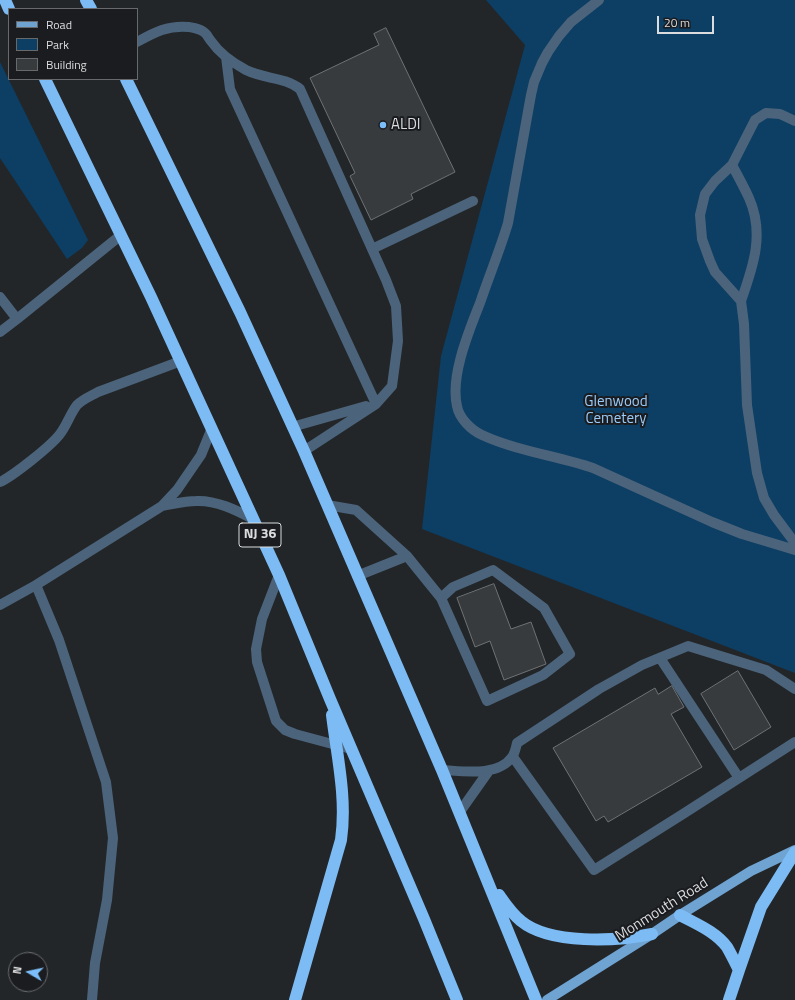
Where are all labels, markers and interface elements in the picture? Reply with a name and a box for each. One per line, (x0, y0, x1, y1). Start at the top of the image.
legend (8, 8, 138, 80)
scale bar (659, 8, 716, 34)
text: 20 m (664, 13, 690, 32)
text: Road (46, 15, 72, 34)
text: Park (46, 35, 69, 54)
text: Building (46, 55, 87, 74)
place label: ALDI (391, 116, 420, 134)
marker: ALDI (378, 120, 388, 130)
park label: Glenwood Cemetery (584, 393, 648, 428)
road number: NJ 36 (239, 523, 281, 547)
street label: Monmouth Road (612, 874, 712, 946)
north arrow (8, 952, 48, 992)
text: N (9, 965, 26, 975)

